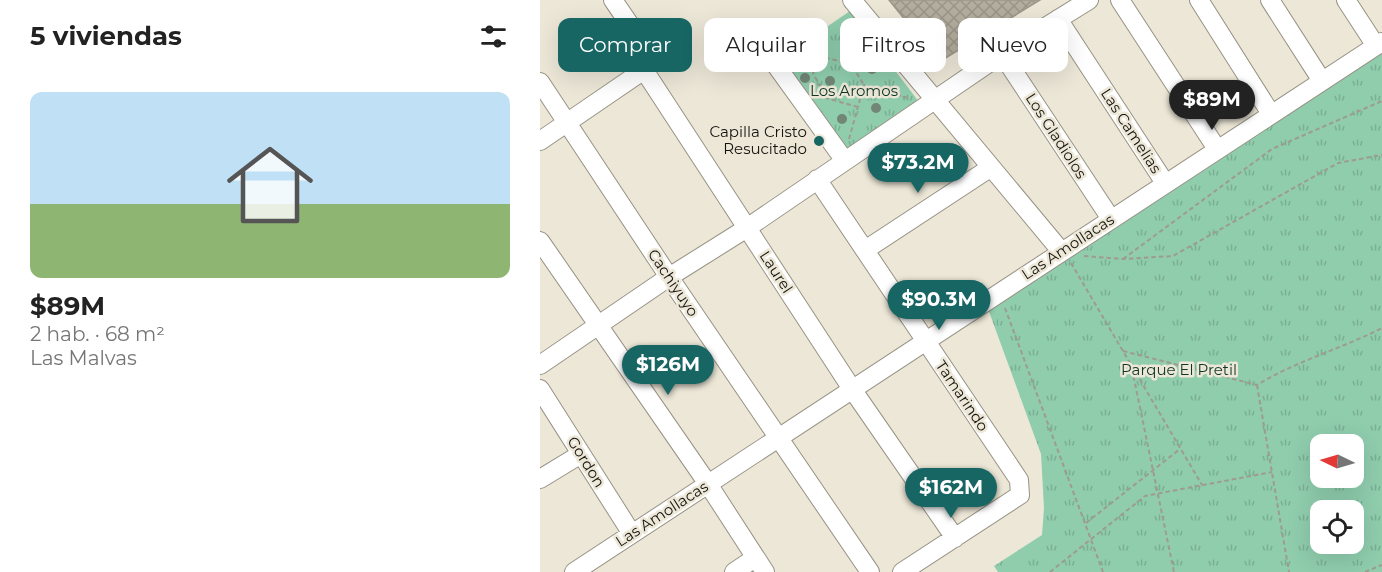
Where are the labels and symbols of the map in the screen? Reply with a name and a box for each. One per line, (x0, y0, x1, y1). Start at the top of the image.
pin: $89M (1176, 80, 1248, 131)
park label: Los Aromos (810, 81, 898, 100)
street label: Las Camelias (1097, 85, 1166, 177)
street label: Los Gladiolos (1022, 89, 1091, 182)
place label: Capilla Cristo Resucitado (709, 122, 807, 158)
marker: Capilla Cristo Resucitado (812, 134, 826, 148)
pin: $73.2M (869, 143, 967, 194)
street label: Las Amollacas (1018, 210, 1118, 284)
street label: Cachiyuyo (644, 245, 703, 320)
street label: Laurel (756, 247, 797, 296)
pin: $90.3M (890, 280, 988, 331)
pin: $126M (626, 345, 710, 396)
street label: Tamarindo (932, 357, 993, 435)
park label: Parque El Pretil (1121, 360, 1237, 379)
street label: Gordon (563, 433, 609, 491)
north arrow (1310, 434, 1364, 488)
pin: $162M (909, 468, 993, 519)
street label: Las Amollacas (612, 477, 712, 551)

